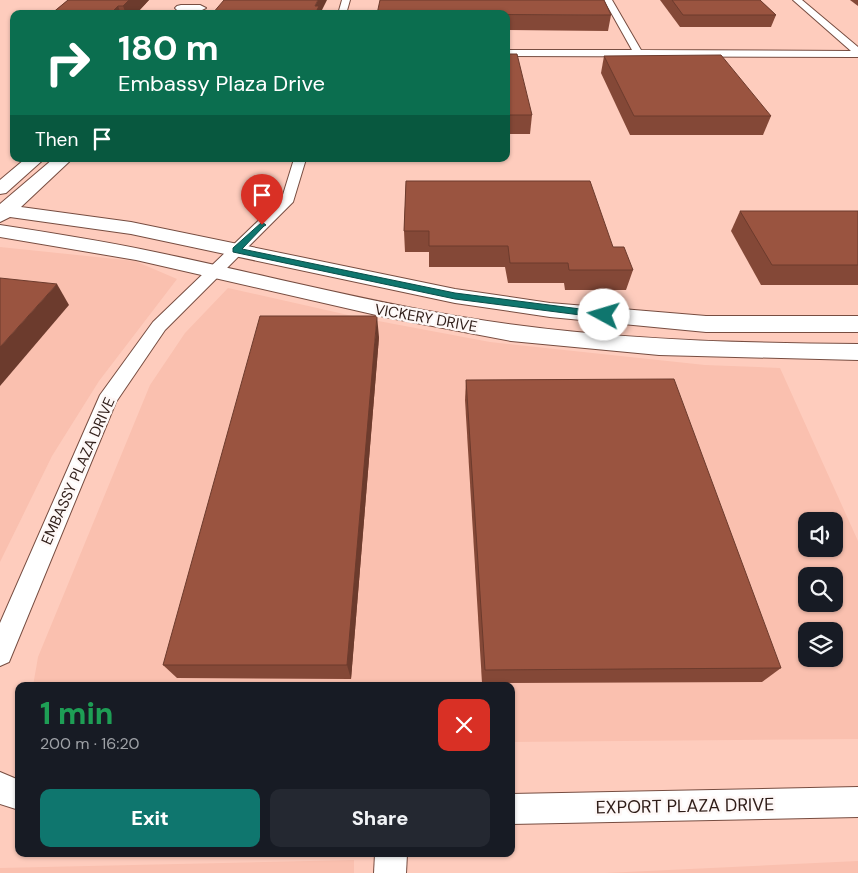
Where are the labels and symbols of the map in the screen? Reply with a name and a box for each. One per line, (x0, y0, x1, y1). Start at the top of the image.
pin (241, 174, 283, 225)
position arrow (577, 288, 629, 340)
street label: VICKERY DRIVE (373, 299, 479, 337)
street label: EMBASSY PLAZA DRIVE (36, 394, 120, 548)
street label: EXPORT PLAZA DRIVE (595, 792, 775, 820)

